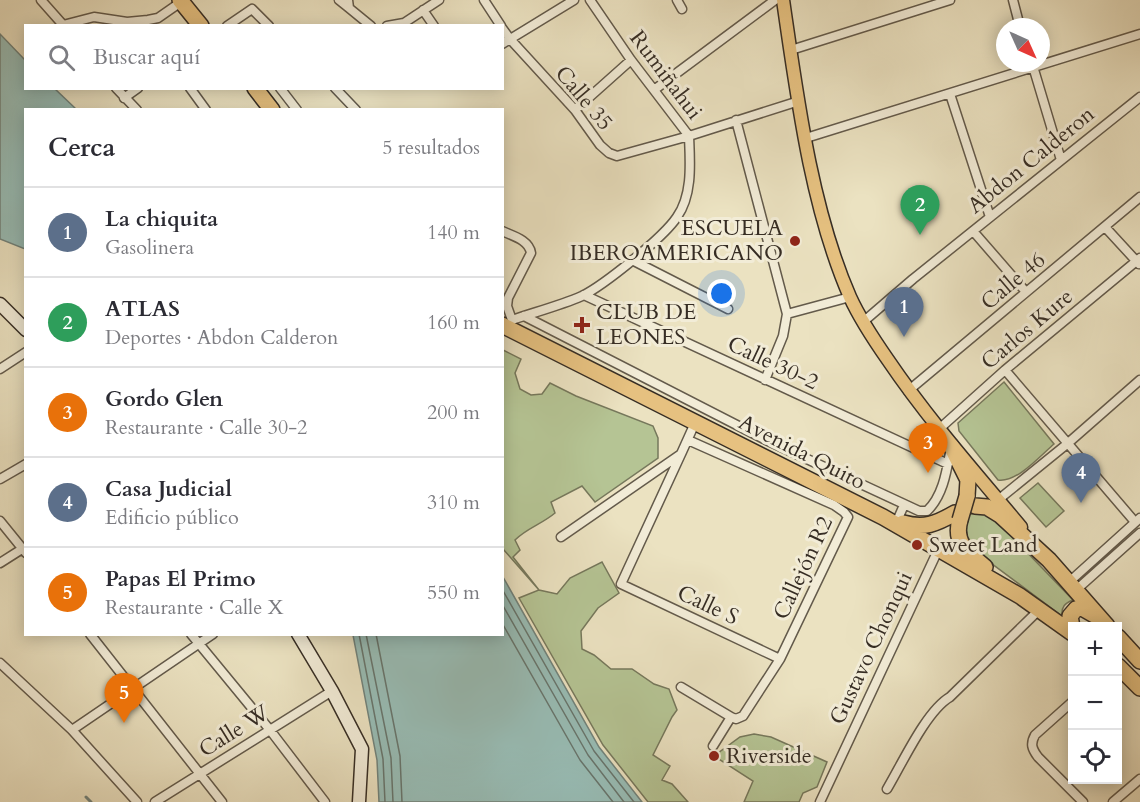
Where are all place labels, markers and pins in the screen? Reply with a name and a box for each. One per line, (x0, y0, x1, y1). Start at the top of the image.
pin: 2 (900, 186, 940, 235)
place label: ESCUELA IBEROAMERICANO (570, 213, 783, 268)
marker: ESCUELA IBEROAMERICANO (788, 234, 802, 248)
pin: 1 (884, 288, 924, 337)
place label: CLUB DE LEONES (596, 297, 696, 352)
marker: CLUB DE LEONES (573, 316, 591, 334)
pin: 3 (908, 424, 948, 473)
pin: 4 (1062, 454, 1100, 503)
place label: Sweet Land (929, 530, 1038, 560)
marker: Sweet Land (910, 538, 924, 552)
pin: 5 (104, 674, 144, 723)
place label: Riverside (726, 741, 812, 771)
marker: Riverside (707, 749, 721, 763)

